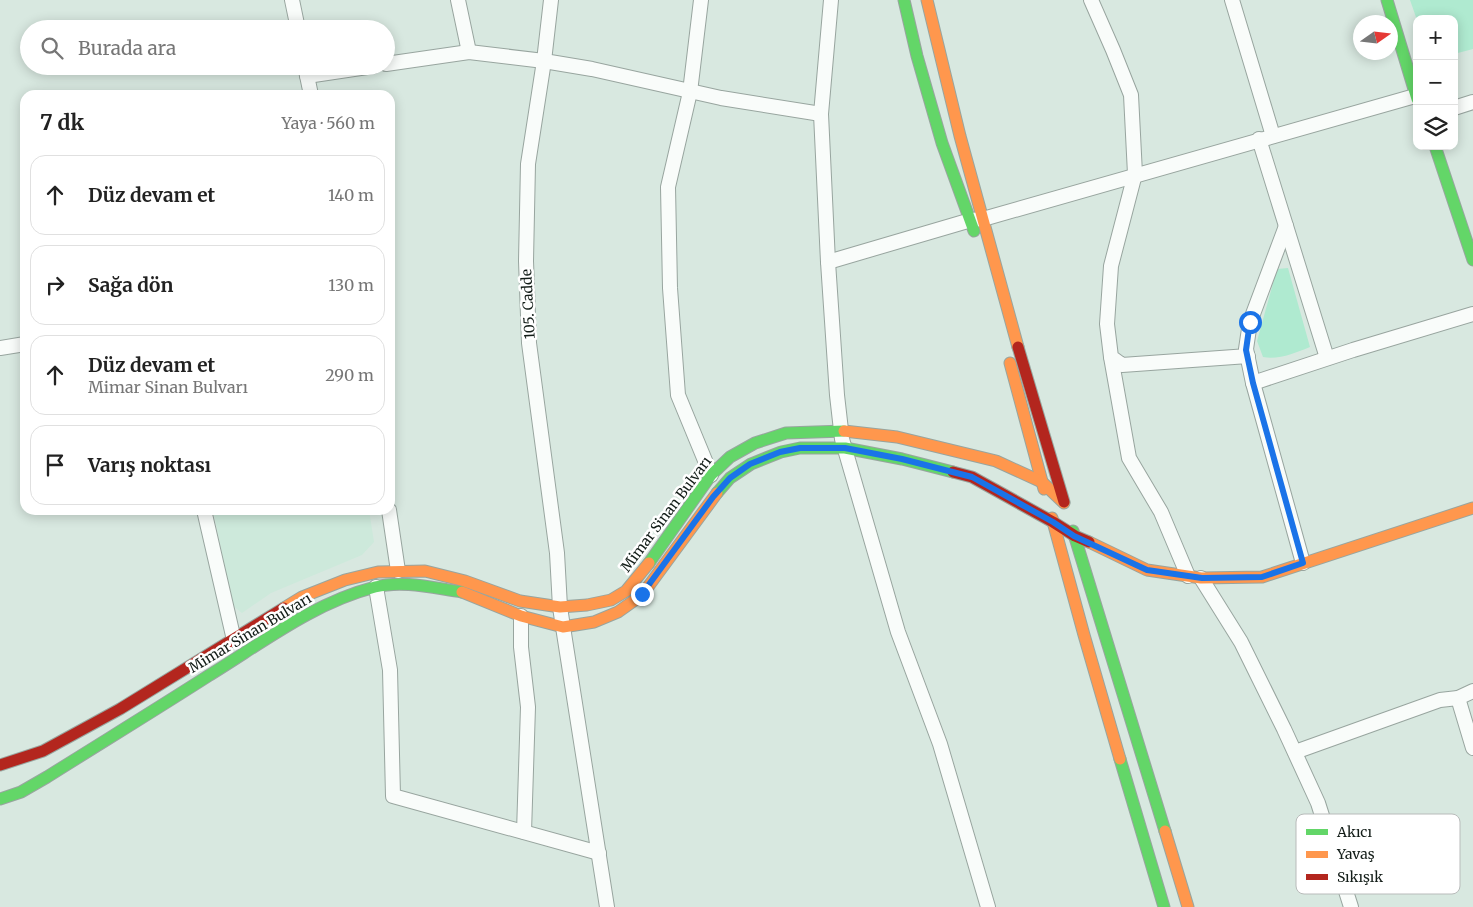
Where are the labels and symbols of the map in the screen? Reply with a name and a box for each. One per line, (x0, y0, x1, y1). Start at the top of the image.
north arrow (1353, 15, 1398, 60)
street label: 105. Cadde (517, 269, 539, 339)
route start (1239, 311, 1262, 334)
street label: Mimar Sinan Bulvarı (617, 452, 716, 575)
route end (631, 583, 654, 606)
street label: Mimar Sinan Bulvarı (185, 589, 315, 677)
legend (1296, 814, 1460, 894)
text: Akıcı (1336, 823, 1372, 841)
text: Yavaş (1336, 845, 1375, 863)
text: Sıkışık (1337, 868, 1383, 886)

